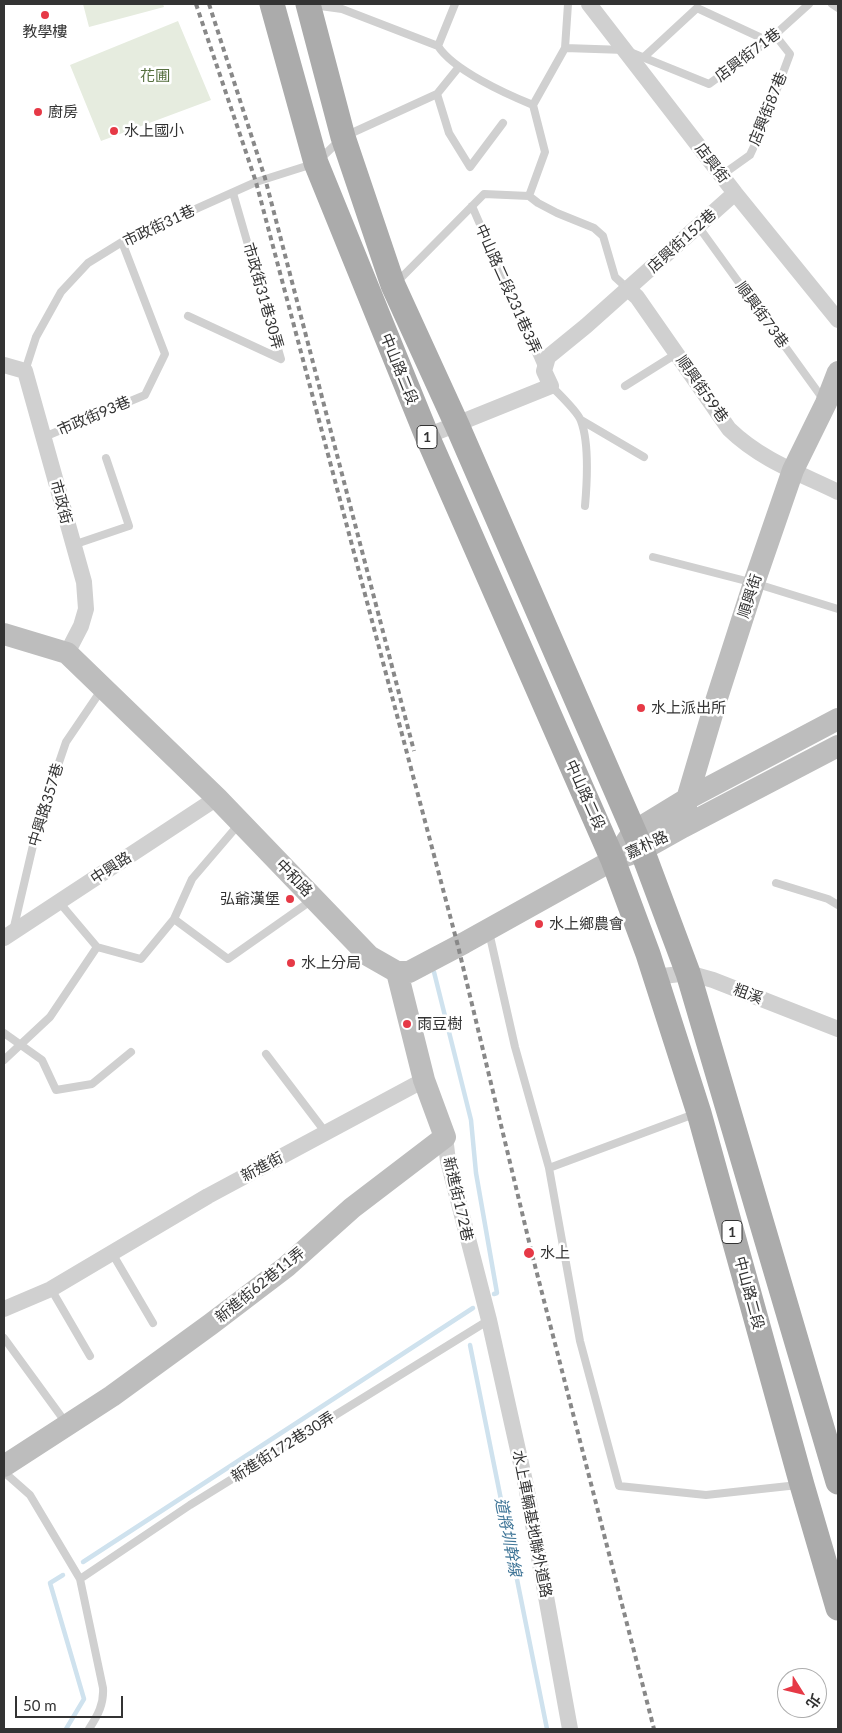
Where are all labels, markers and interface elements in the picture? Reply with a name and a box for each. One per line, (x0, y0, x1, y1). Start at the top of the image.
marker: 教學樓 (39, 9, 51, 21)
place label: 教學樓 (23, 23, 67, 41)
street label: 店興街71巷 (712, 25, 784, 85)
park label: 花圃 (140, 67, 170, 85)
street label: 店興街87巷 (745, 70, 791, 148)
place label: 廚房 (48, 103, 78, 121)
marker: 廚房 (32, 106, 44, 118)
place label: 水上國小 (124, 122, 184, 140)
marker: 水上國小 (108, 125, 120, 137)
street label: 店興街 (691, 140, 733, 186)
street label: 市政街31巷 (120, 201, 198, 251)
street label: 店興街152巷 (644, 206, 720, 276)
street label: 中山路二段231巷3弄 (471, 221, 545, 357)
street label: 市政街31巷30弄 (239, 241, 287, 351)
street label: 順興街73巷 (732, 278, 792, 352)
street label: 中山路二段 (377, 331, 421, 407)
street label: 順興街59巷 (672, 352, 732, 426)
street label: 市政街93巷 (55, 393, 133, 439)
road number: 1 (417, 426, 437, 448)
street label: 市政街 (46, 478, 76, 526)
street label: 順興街 (734, 572, 766, 620)
place label: 水上派出所 (651, 699, 726, 717)
marker: 水上派出所 (635, 702, 647, 714)
street label: 中山路二段 (562, 757, 608, 833)
street label: 中興路357巷 (25, 761, 67, 849)
street label: 嘉朴路 (623, 827, 671, 863)
street label: 中興路 (87, 848, 135, 888)
street label: 中和路 (272, 856, 316, 900)
place label: 弘爺漢堡 (220, 890, 280, 908)
marker: 弘爺漢堡 (284, 893, 296, 905)
place label: 水上鄉農會 (549, 915, 624, 933)
marker: 水上鄉農會 (533, 918, 545, 930)
place label: 水上分局 (301, 954, 361, 972)
marker: 水上分局 (285, 957, 297, 969)
street label: 粗溪 (731, 980, 765, 1008)
place label: 雨豆樹 (417, 1015, 462, 1033)
marker: 雨豆樹 (401, 1018, 413, 1030)
street label: 新進街 (238, 1148, 286, 1186)
street label: 新進街172巷 (440, 1155, 476, 1243)
road number: 1 (722, 1220, 742, 1244)
street label: 新進街62巷11弄 (212, 1243, 308, 1327)
place label: 水上 (540, 1244, 570, 1262)
marker: 水上 (522, 1246, 536, 1260)
street label: 中山路二段 (731, 1254, 767, 1332)
street label: 新進街172巷30弄 (228, 1408, 338, 1486)
street label: 水上車輛基地聯外道路 (509, 1449, 555, 1599)
water label: 道將圳幹線 (491, 1496, 525, 1578)
north arrow (777, 1668, 827, 1718)
scale bar (18, 1686, 125, 1718)
text: 北 (803, 1691, 825, 1712)
text: 50 m (23, 1696, 57, 1714)

